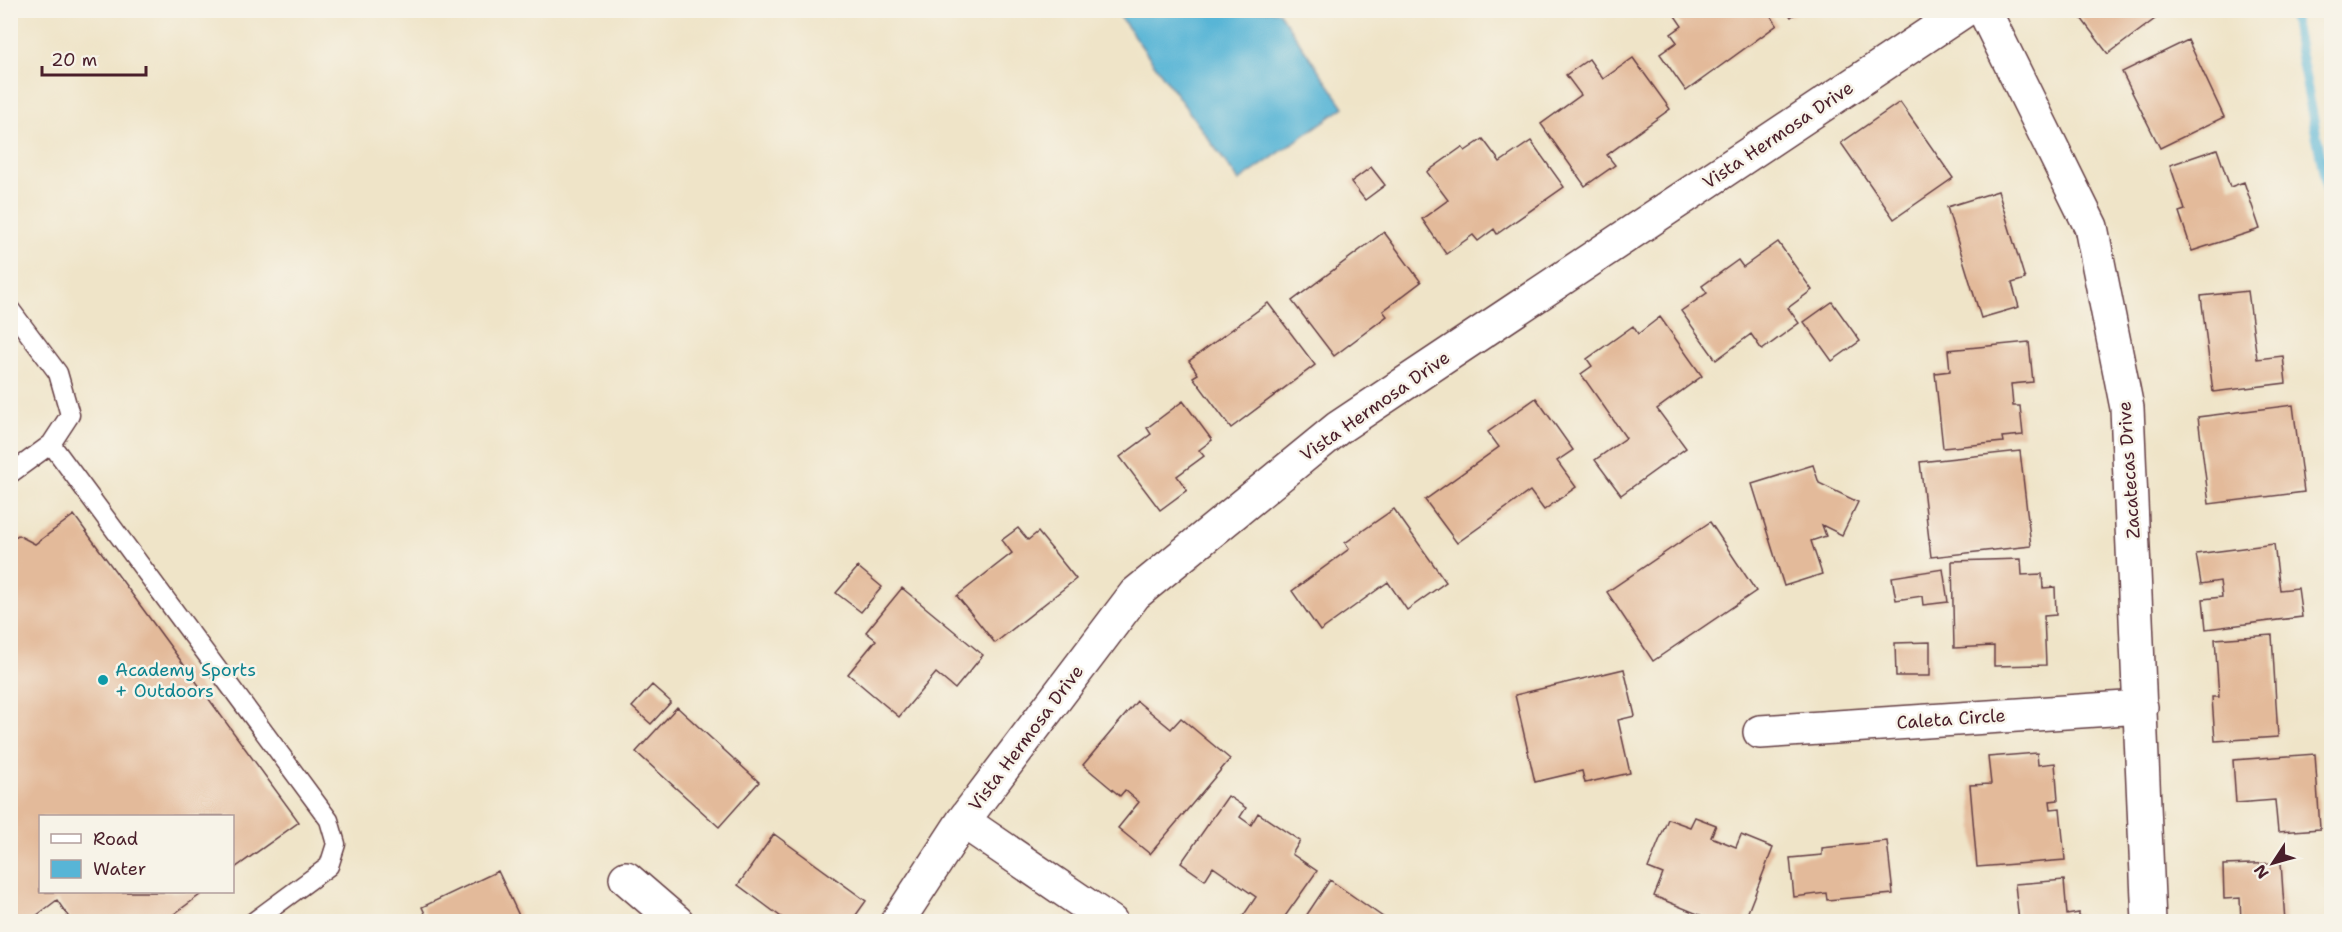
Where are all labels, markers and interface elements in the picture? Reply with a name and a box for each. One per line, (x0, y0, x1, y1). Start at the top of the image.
scale bar (42, 39, 146, 77)
text: 20 m (51, 48, 97, 72)
street label: Vista Hermosa Drive (1698, 76, 1858, 194)
street label: Vista Hermosa Drive (1296, 345, 1454, 467)
street label: Zacatecas Drive (2112, 400, 2146, 540)
place label: Academy Sports + Outdoors (115, 658, 256, 703)
street label: Vista Hermosa Drive (963, 660, 1089, 816)
marker: Academy Sports + Outdoors (96, 673, 110, 687)
street label: Caleta Circle (1896, 703, 2006, 735)
legend (39, 815, 234, 893)
text: Road (93, 827, 138, 851)
north arrow (2243, 833, 2303, 893)
text: Water (93, 857, 146, 881)
text: N (2249, 860, 2273, 883)

